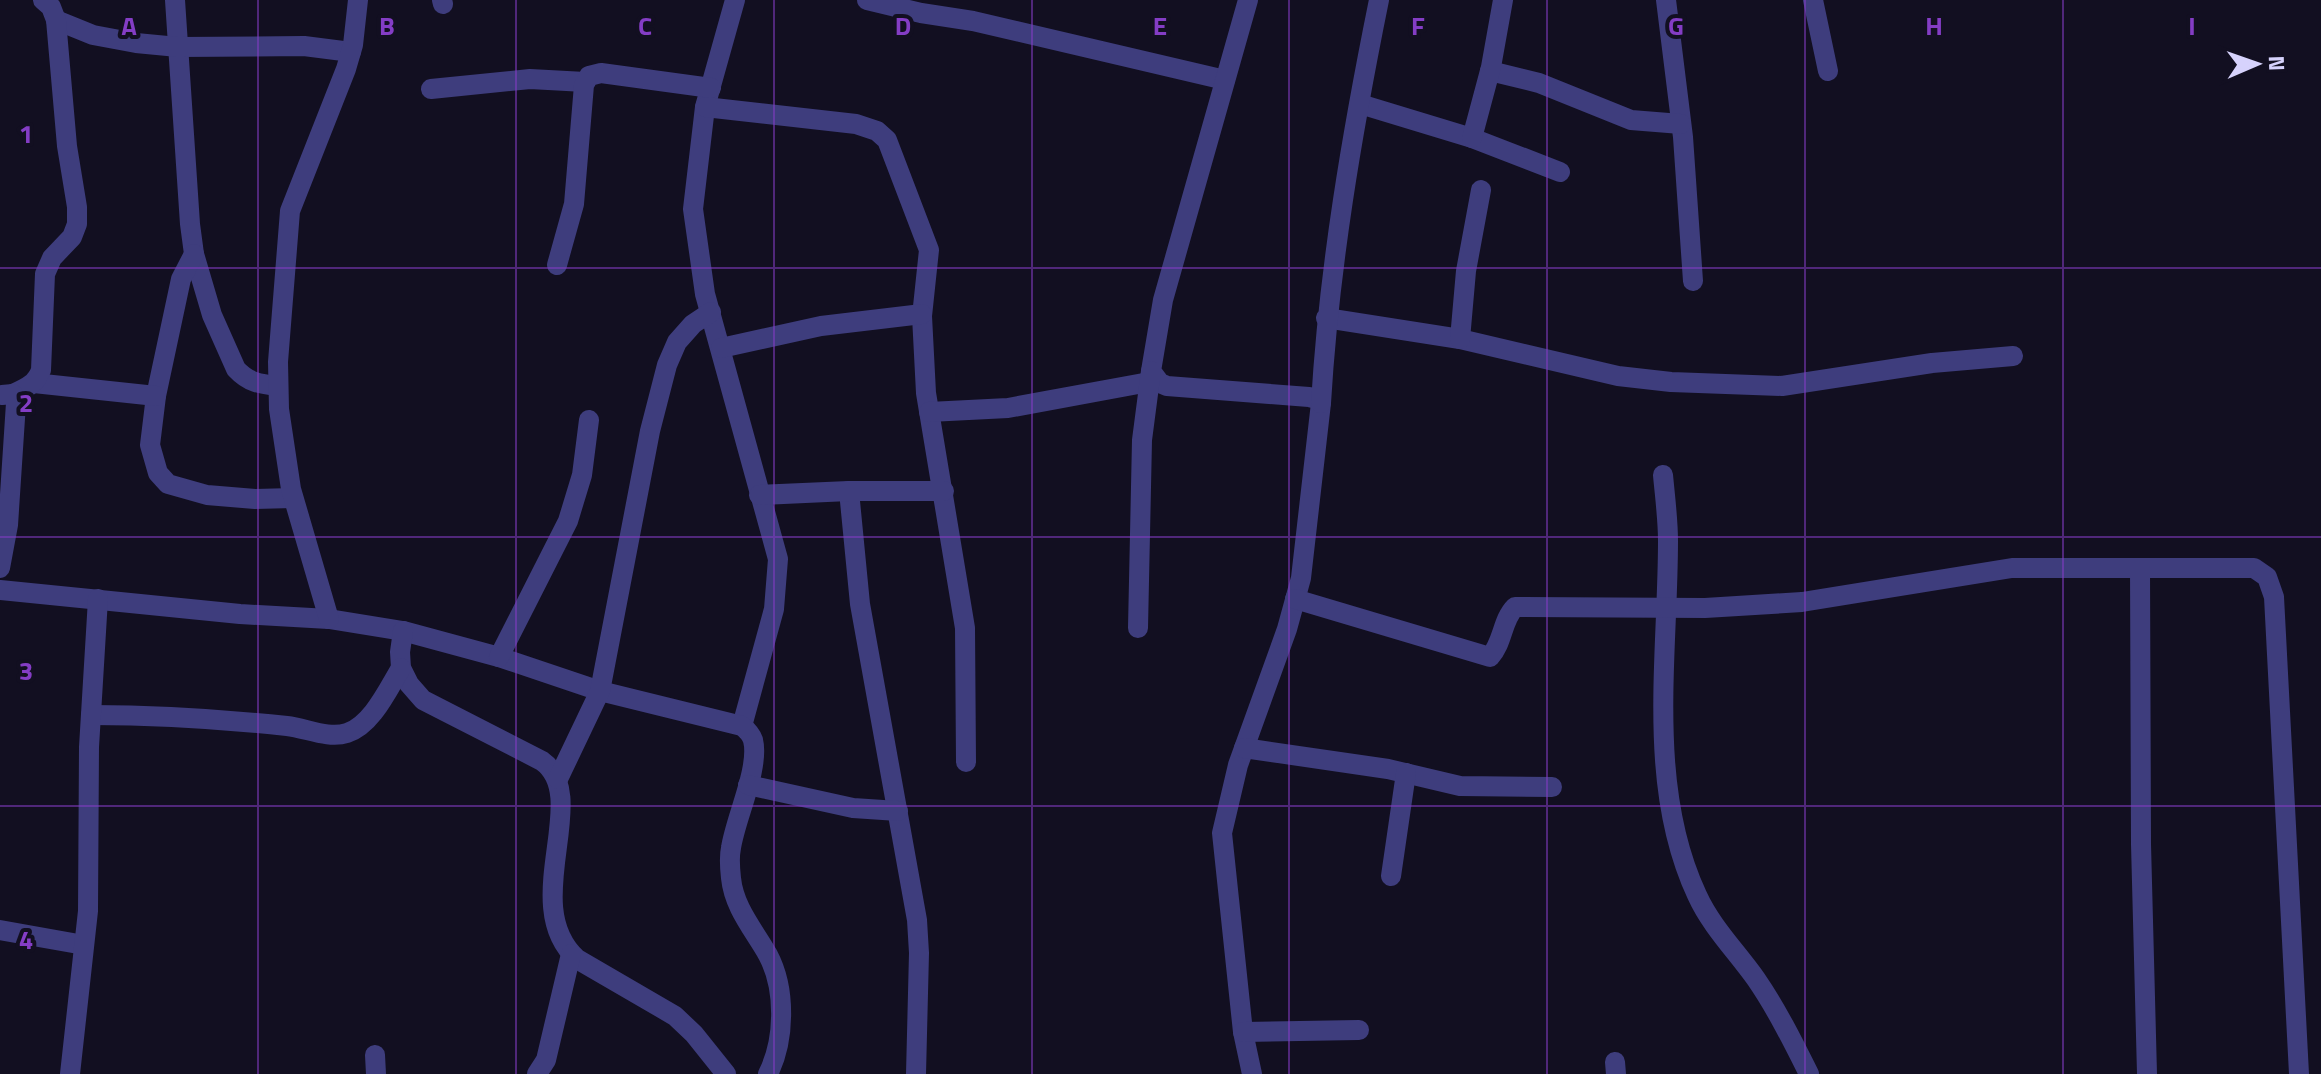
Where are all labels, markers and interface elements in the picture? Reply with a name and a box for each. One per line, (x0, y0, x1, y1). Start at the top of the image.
text: A (121, 6, 137, 45)
text: B (379, 6, 395, 45)
text: C (638, 6, 652, 45)
text: D (895, 6, 911, 45)
text: E (1153, 6, 1167, 45)
text: F (1411, 6, 1425, 45)
text: G (1668, 6, 1684, 45)
text: H (1925, 6, 1943, 45)
text: I (2188, 6, 2196, 45)
north arrow (2217, 24, 2297, 104)
text: N (2260, 55, 2294, 72)
text: 1 (19, 114, 33, 153)
text: 2 (19, 383, 33, 422)
text: 3 (19, 651, 33, 690)
text: 4 (19, 920, 33, 959)

